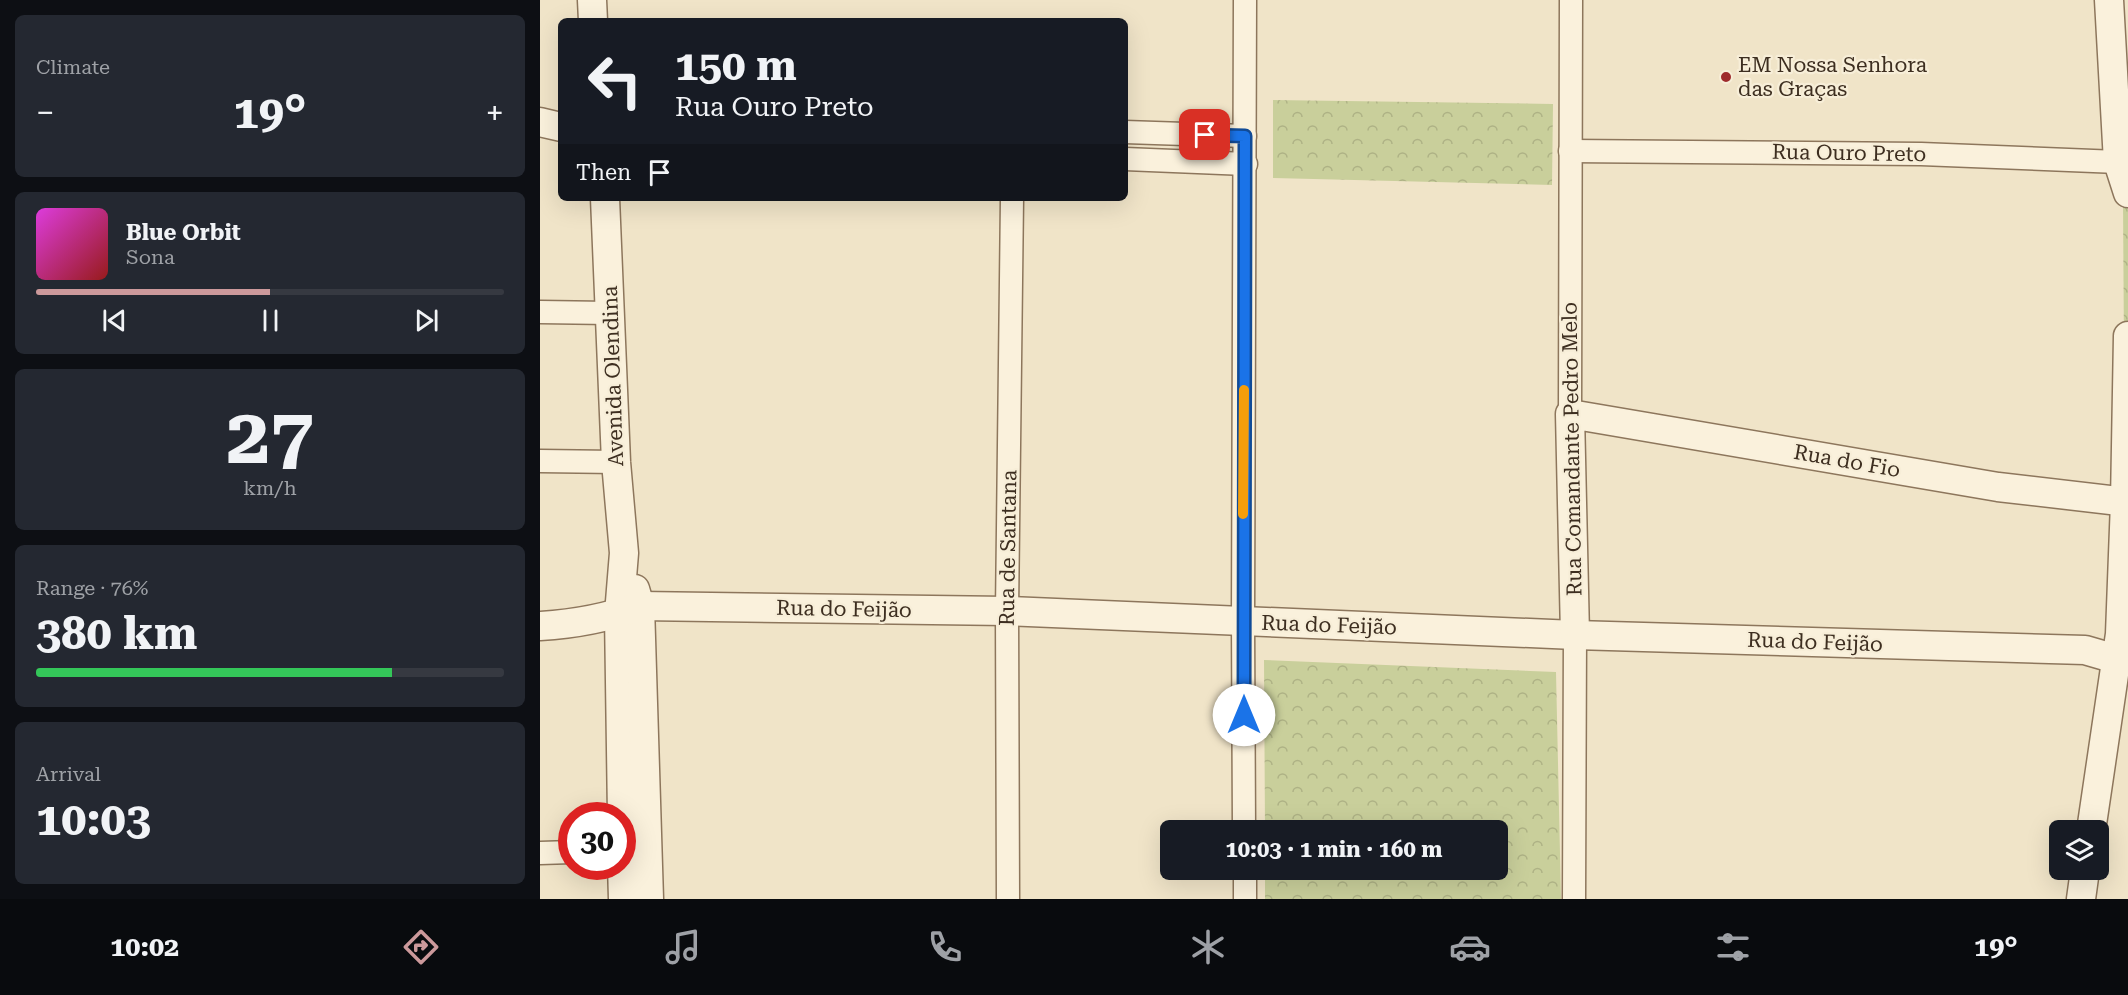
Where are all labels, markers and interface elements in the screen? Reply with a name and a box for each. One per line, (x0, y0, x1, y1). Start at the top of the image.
text: 150 m (675, 41, 797, 90)
icon: left (576, 42, 654, 120)
place label: EM Nossa Senhora das Graças (1738, 53, 1928, 101)
text: Climate (36, 55, 110, 79)
marker: EM Nossa Senhora das Graças (1719, 70, 1733, 84)
text: 19° (234, 86, 306, 139)
text: Rua Ouro Preto (675, 91, 874, 123)
text: − (36, 93, 54, 132)
text: + (486, 93, 504, 132)
pin (1179, 109, 1230, 160)
icon: arrive (1188, 118, 1221, 151)
street label: Rua Ouro Preto (1772, 140, 1926, 166)
icon: arrive (643, 156, 676, 189)
text: Then (576, 160, 631, 185)
text: Blue Orbit (126, 220, 241, 245)
text: Sona (126, 245, 175, 269)
street label: Avenida Olendina (598, 285, 628, 467)
street label: Rua Comandante Pedro Melo (1557, 302, 1587, 596)
icon: previous (98, 304, 131, 337)
icon: pause (254, 304, 287, 337)
icon: next (410, 304, 443, 337)
text: 27 (226, 391, 314, 482)
street label: Rua do Fio (1792, 440, 1902, 482)
street label: Rua de Santana (995, 469, 1021, 626)
text: km/h (243, 476, 297, 500)
text: Range · 76% (36, 576, 148, 600)
street label: Rua do Feijão (776, 596, 912, 622)
text: 380 km (36, 607, 197, 660)
street label: Rua do Feijão (1261, 611, 1397, 639)
street label: Rua do Feijão (1747, 628, 1883, 656)
position arrow (1212, 683, 1276, 747)
text: Arrival (36, 762, 101, 786)
text: 10:03 (36, 793, 151, 846)
speed limit sign: 30 (558, 802, 636, 880)
map controls (2049, 820, 2109, 880)
button: layers (2049, 820, 2109, 880)
text: 10:03 · 1 min · 160 m (1225, 837, 1443, 862)
icon: directions (400, 926, 442, 968)
icon: music (662, 926, 704, 968)
icon: phone (924, 926, 966, 968)
icon: climate (1187, 926, 1229, 968)
icon: car (1449, 926, 1491, 968)
icon: filters (1712, 926, 1754, 968)
text: 10:02 (110, 931, 179, 963)
text: 19° (1974, 931, 2018, 963)

